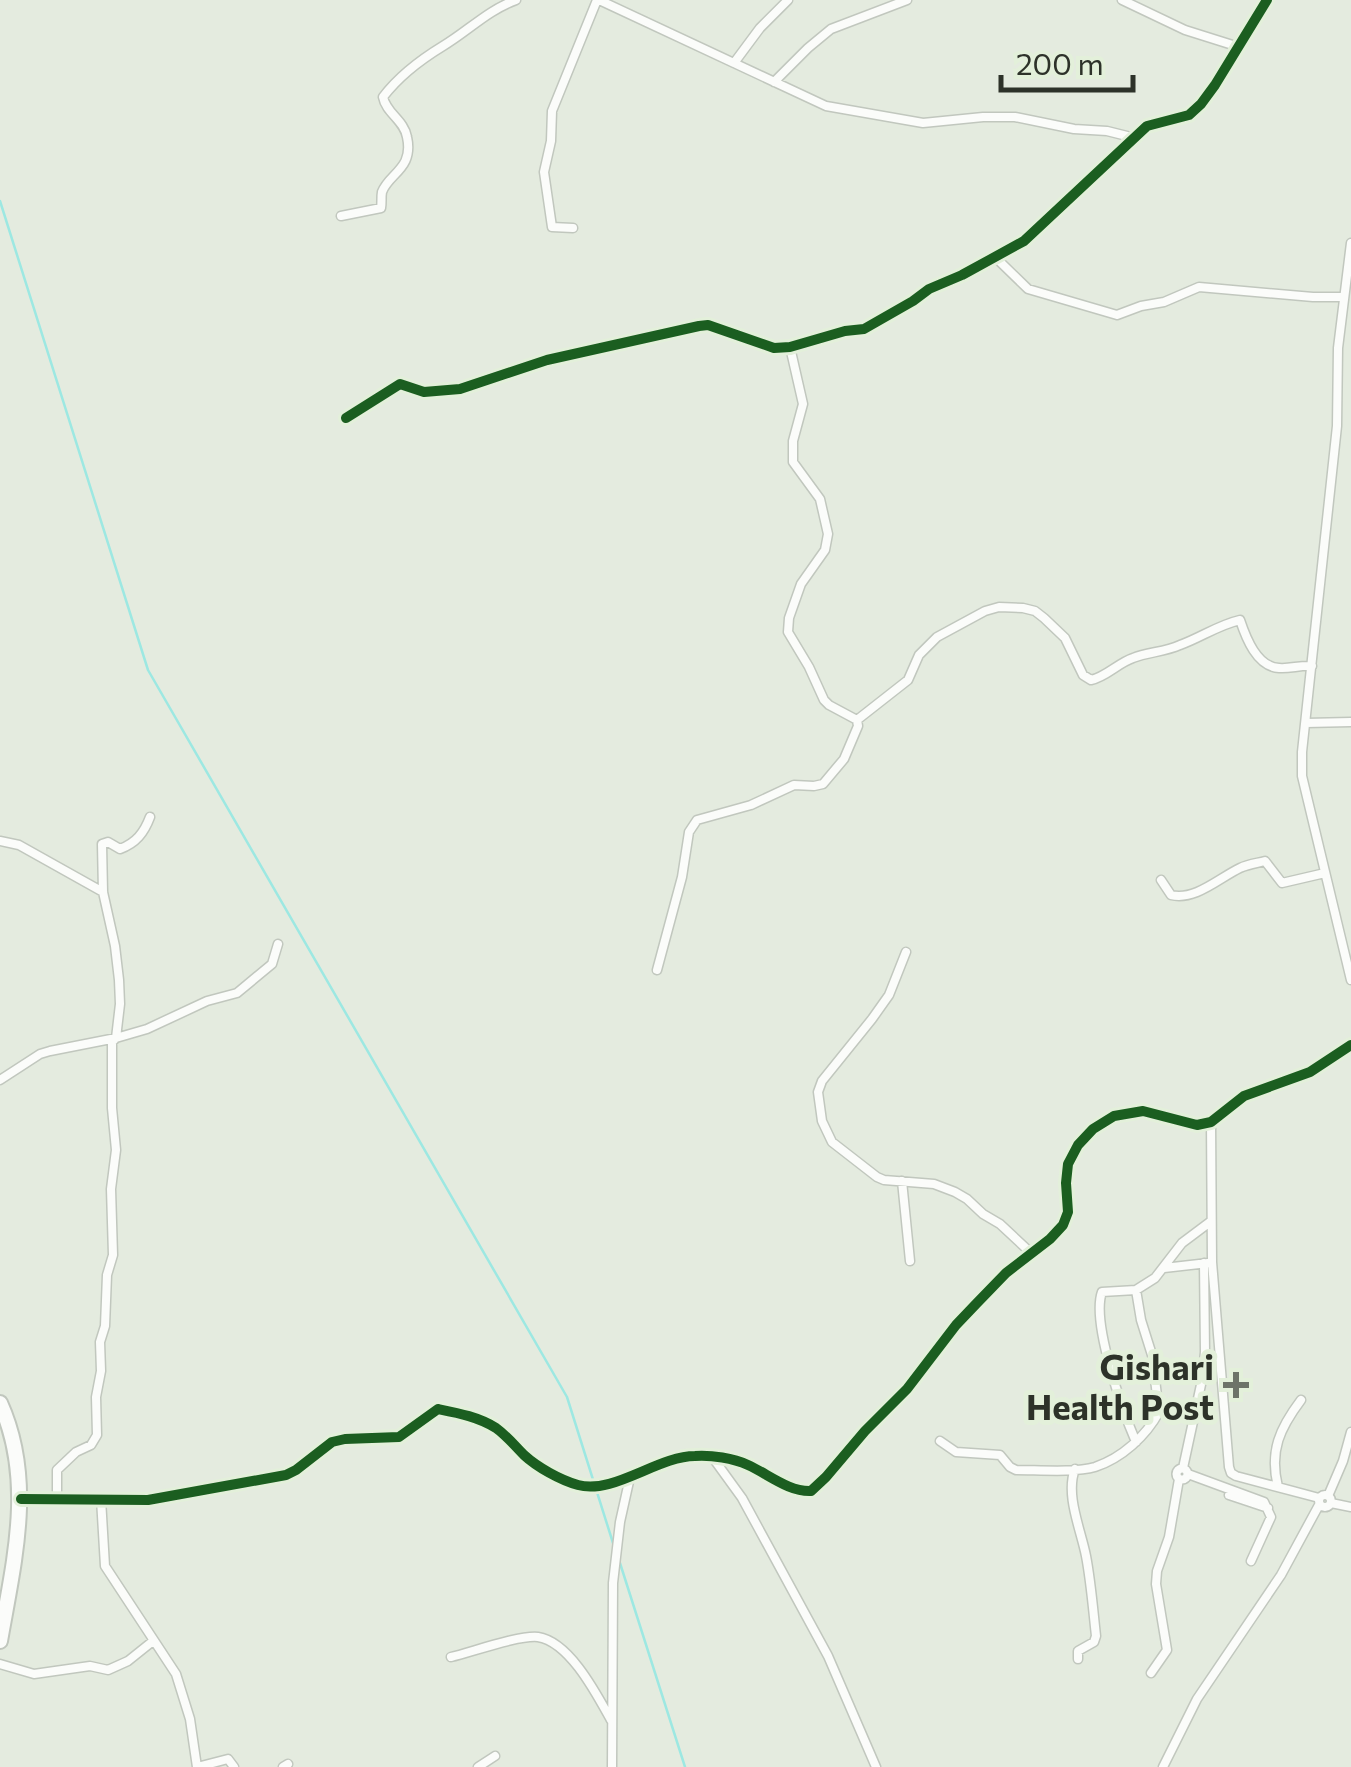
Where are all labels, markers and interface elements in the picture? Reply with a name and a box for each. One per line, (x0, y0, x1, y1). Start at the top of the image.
scale bar (1001, 30, 1134, 92)
text: 200 m (1016, 44, 1104, 81)
place label: Gishari Health Post (1026, 1344, 1214, 1427)
marker: Gishari Health Post (1223, 1372, 1249, 1398)

